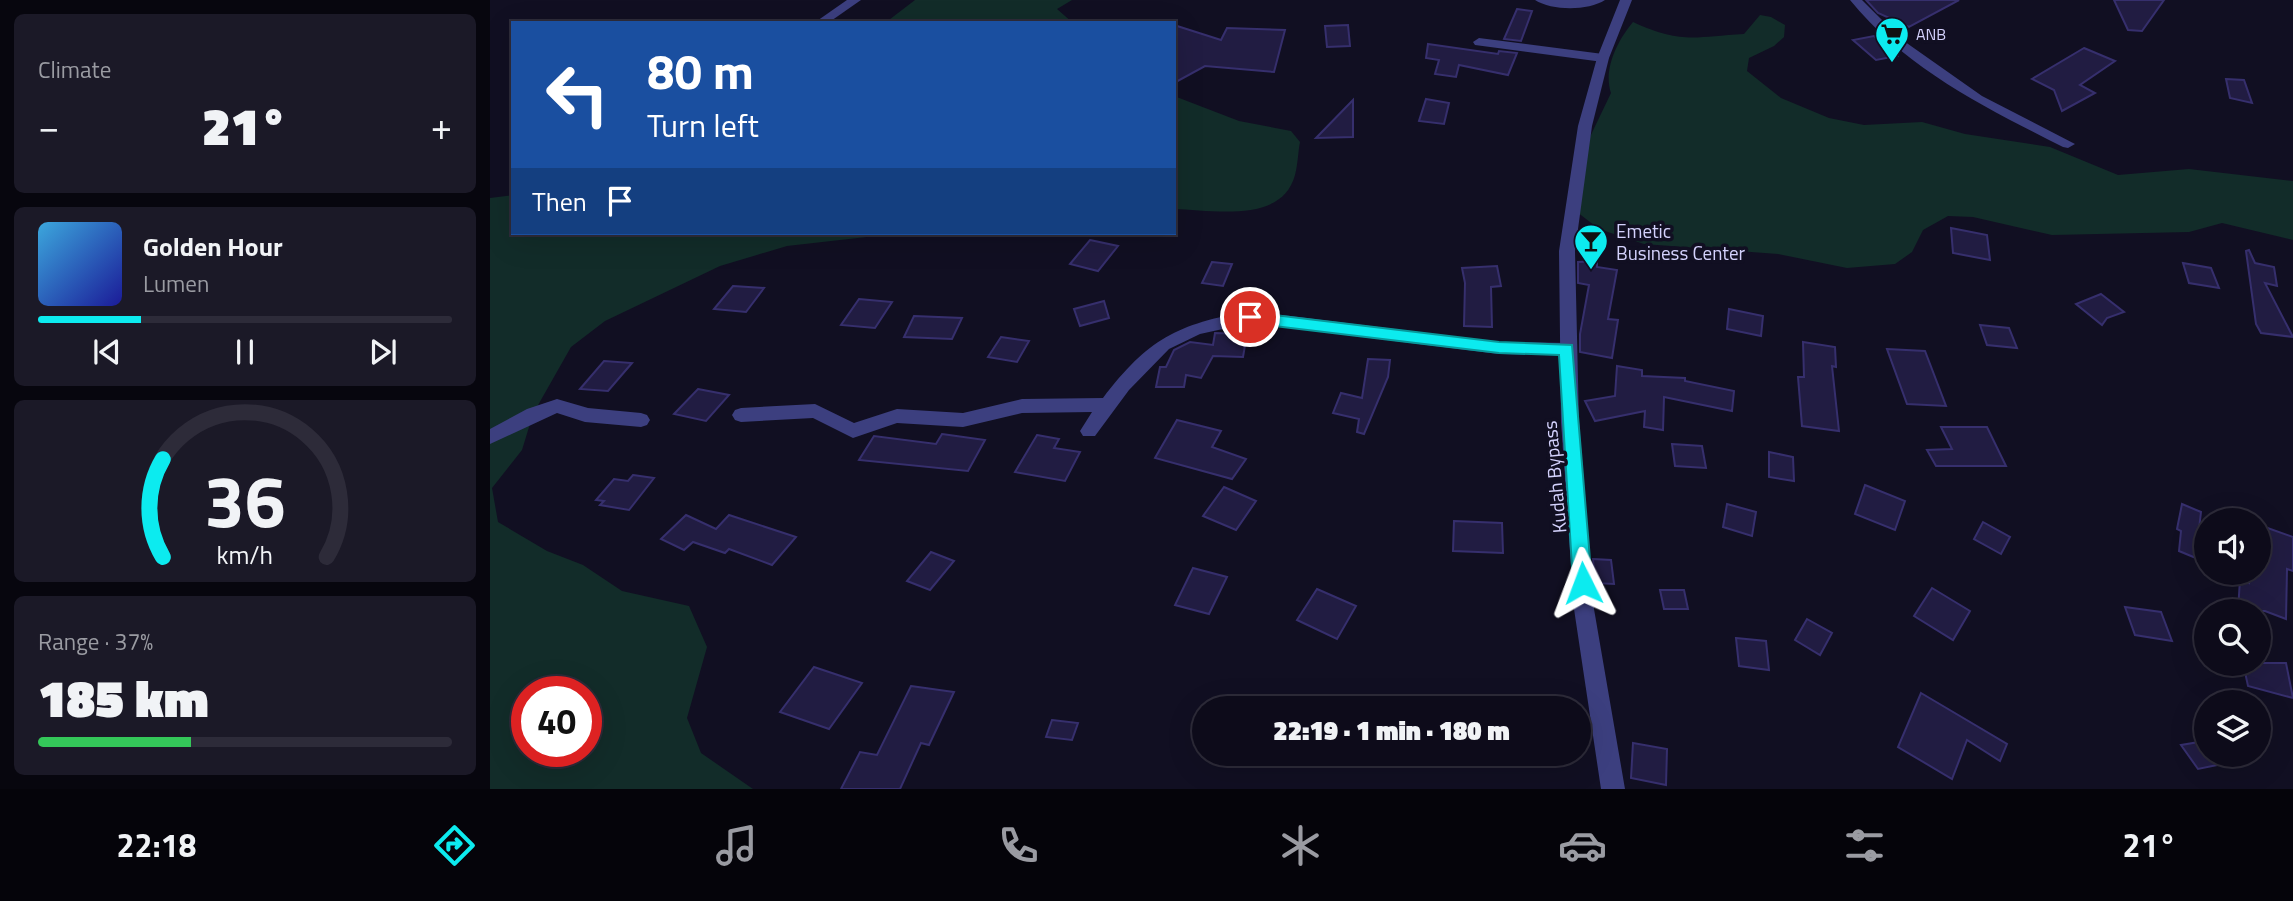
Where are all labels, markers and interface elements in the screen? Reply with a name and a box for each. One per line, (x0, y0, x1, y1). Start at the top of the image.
supermarket icon: ANB (1873, 15, 1911, 64)
place label: ANB (1916, 22, 1946, 46)
text: 80 m (647, 33, 754, 108)
icon: left (532, 49, 623, 140)
text: Climate (38, 52, 111, 87)
text: 21° (202, 86, 288, 165)
text: − (38, 97, 59, 155)
text: + (431, 97, 452, 155)
text: Turn left (647, 101, 759, 149)
text: Then (532, 182, 587, 221)
icon: arrive (601, 182, 639, 220)
place label: Emetic Business Center (1616, 216, 1746, 267)
bar icon: Emetic Business Center (1572, 222, 1610, 271)
text: Golden Hour (143, 227, 283, 266)
text: Lumen (143, 266, 209, 301)
pin (1220, 287, 1280, 347)
icon: arrive (1231, 298, 1269, 336)
icon: previous (88, 333, 126, 371)
icon: pause (226, 333, 264, 371)
icon: next (364, 333, 402, 371)
street label: Kudah Bypass (1535, 419, 1573, 534)
text: 36 (204, 445, 286, 555)
map controls (2194, 508, 2271, 767)
button: sound (2194, 508, 2271, 585)
text: km/h (217, 536, 273, 574)
position arrow (1546, 546, 1620, 620)
button: search (2194, 599, 2271, 676)
text: Range · 37% (38, 624, 153, 659)
text: 185 km (38, 658, 209, 737)
speed limit sign: 40 (511, 676, 602, 767)
button: layers (2194, 690, 2271, 767)
text: 22:19 · 1 min · 180 m (1273, 711, 1510, 750)
text: 22:18 (117, 821, 196, 869)
icon: directions (430, 821, 479, 870)
icon: music (712, 821, 761, 870)
icon: phone (994, 821, 1043, 870)
icon: climate (1276, 821, 1325, 870)
icon: car (1558, 821, 1607, 870)
icon: filters (1840, 821, 1889, 870)
text: 21° (2123, 821, 2176, 869)

